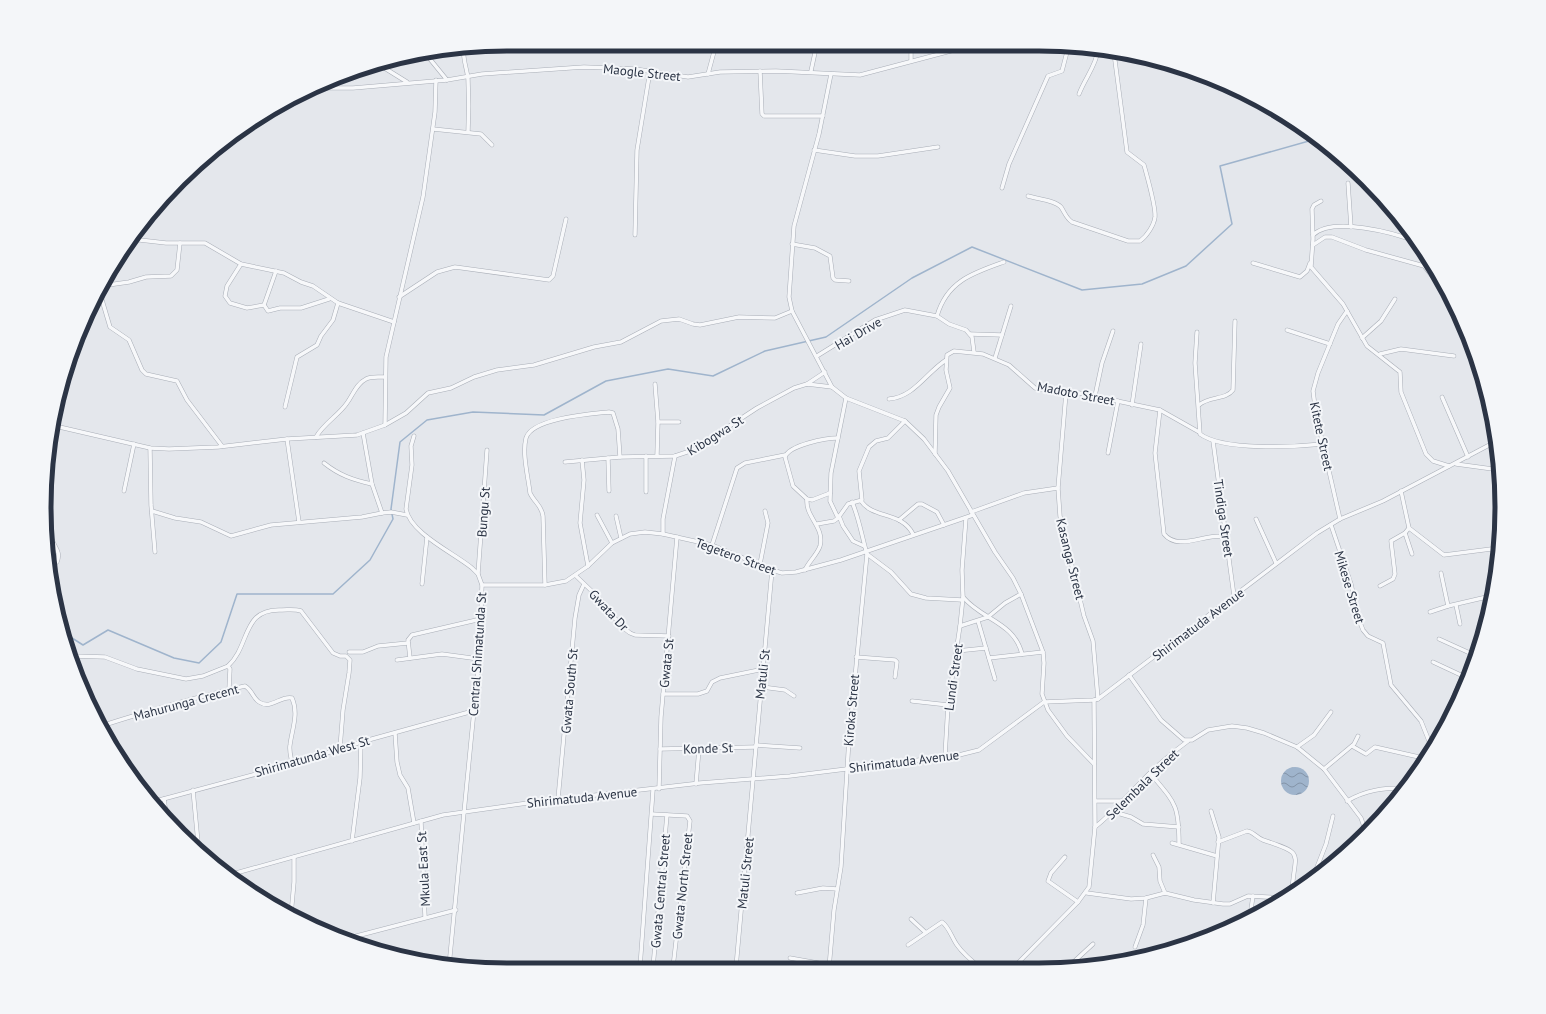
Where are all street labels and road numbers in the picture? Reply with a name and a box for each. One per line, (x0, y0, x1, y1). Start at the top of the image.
street label: Maogle Street (602, 60, 682, 85)
street label: Hai Drive (832, 313, 885, 354)
street label: Madoto Street (1036, 378, 1117, 409)
street label: Kitete Street (1306, 400, 1337, 473)
street label: Kibogwa St (684, 411, 747, 459)
street label: Tindiga Street (1210, 478, 1237, 559)
street label: Bungu St (473, 486, 494, 538)
street label: Kasanga Street (1052, 517, 1089, 602)
street label: Tegetero Street (693, 534, 779, 579)
street label: Mikese Street (1330, 549, 1369, 626)
street label: Shirimatuda Avenue (1149, 584, 1248, 665)
street label: Gwata Dr (585, 586, 633, 635)
street label: Central Shimatunda St (465, 591, 490, 717)
street label: Gwata St (655, 637, 678, 689)
street label: Lundi Street (940, 642, 967, 712)
street label: Gwata South St (557, 647, 582, 734)
street label: Matuli St (751, 648, 774, 700)
street label: Kiroka Street (840, 673, 863, 747)
street label: Mahurunga Crecent (132, 680, 241, 725)
street label: Shirimatunda West St (253, 732, 372, 781)
street label: Konde St (683, 739, 734, 758)
street label: Selembala Street (1102, 745, 1183, 823)
street label: Shirimatuda Avenue (848, 746, 960, 777)
street label: Shirimatuda Avenue (526, 783, 638, 812)
street label: Mkula East St (413, 830, 434, 907)
street label: Gwata North Street (668, 831, 697, 940)
street label: Gwata Central Street (647, 833, 674, 949)
street label: Matuli Street (733, 836, 758, 910)

